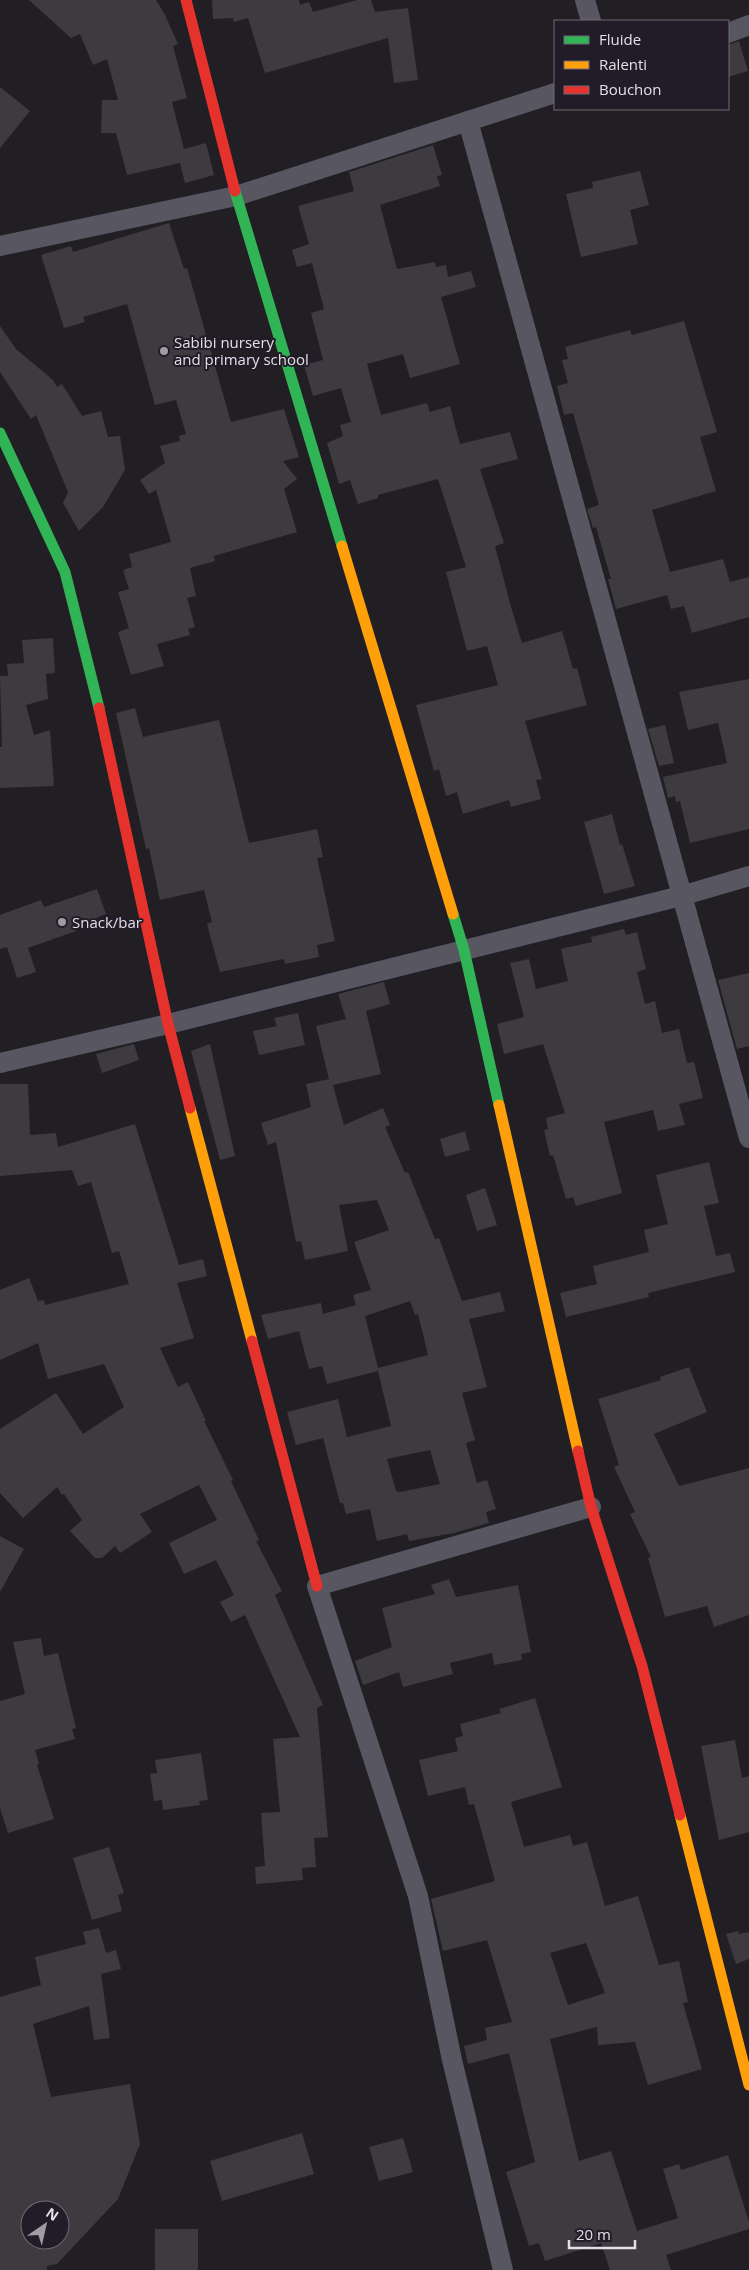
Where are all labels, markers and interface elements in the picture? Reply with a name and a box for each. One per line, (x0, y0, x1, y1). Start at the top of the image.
legend (554, 20, 729, 110)
text: Fluide (599, 29, 641, 49)
text: Ralenti (599, 54, 647, 74)
text: Bouchon (599, 79, 662, 99)
place label: Sabibi nursery and primary school (174, 332, 309, 369)
marker: Sabibi nursery and primary school (158, 345, 170, 357)
place label: Snack/bar (72, 912, 142, 932)
marker: Snack/bar (56, 916, 68, 928)
north arrow (20, 2200, 70, 2250)
text: N (43, 2203, 63, 2225)
scale bar (569, 2218, 635, 2250)
text: 20 m (576, 2224, 611, 2244)

